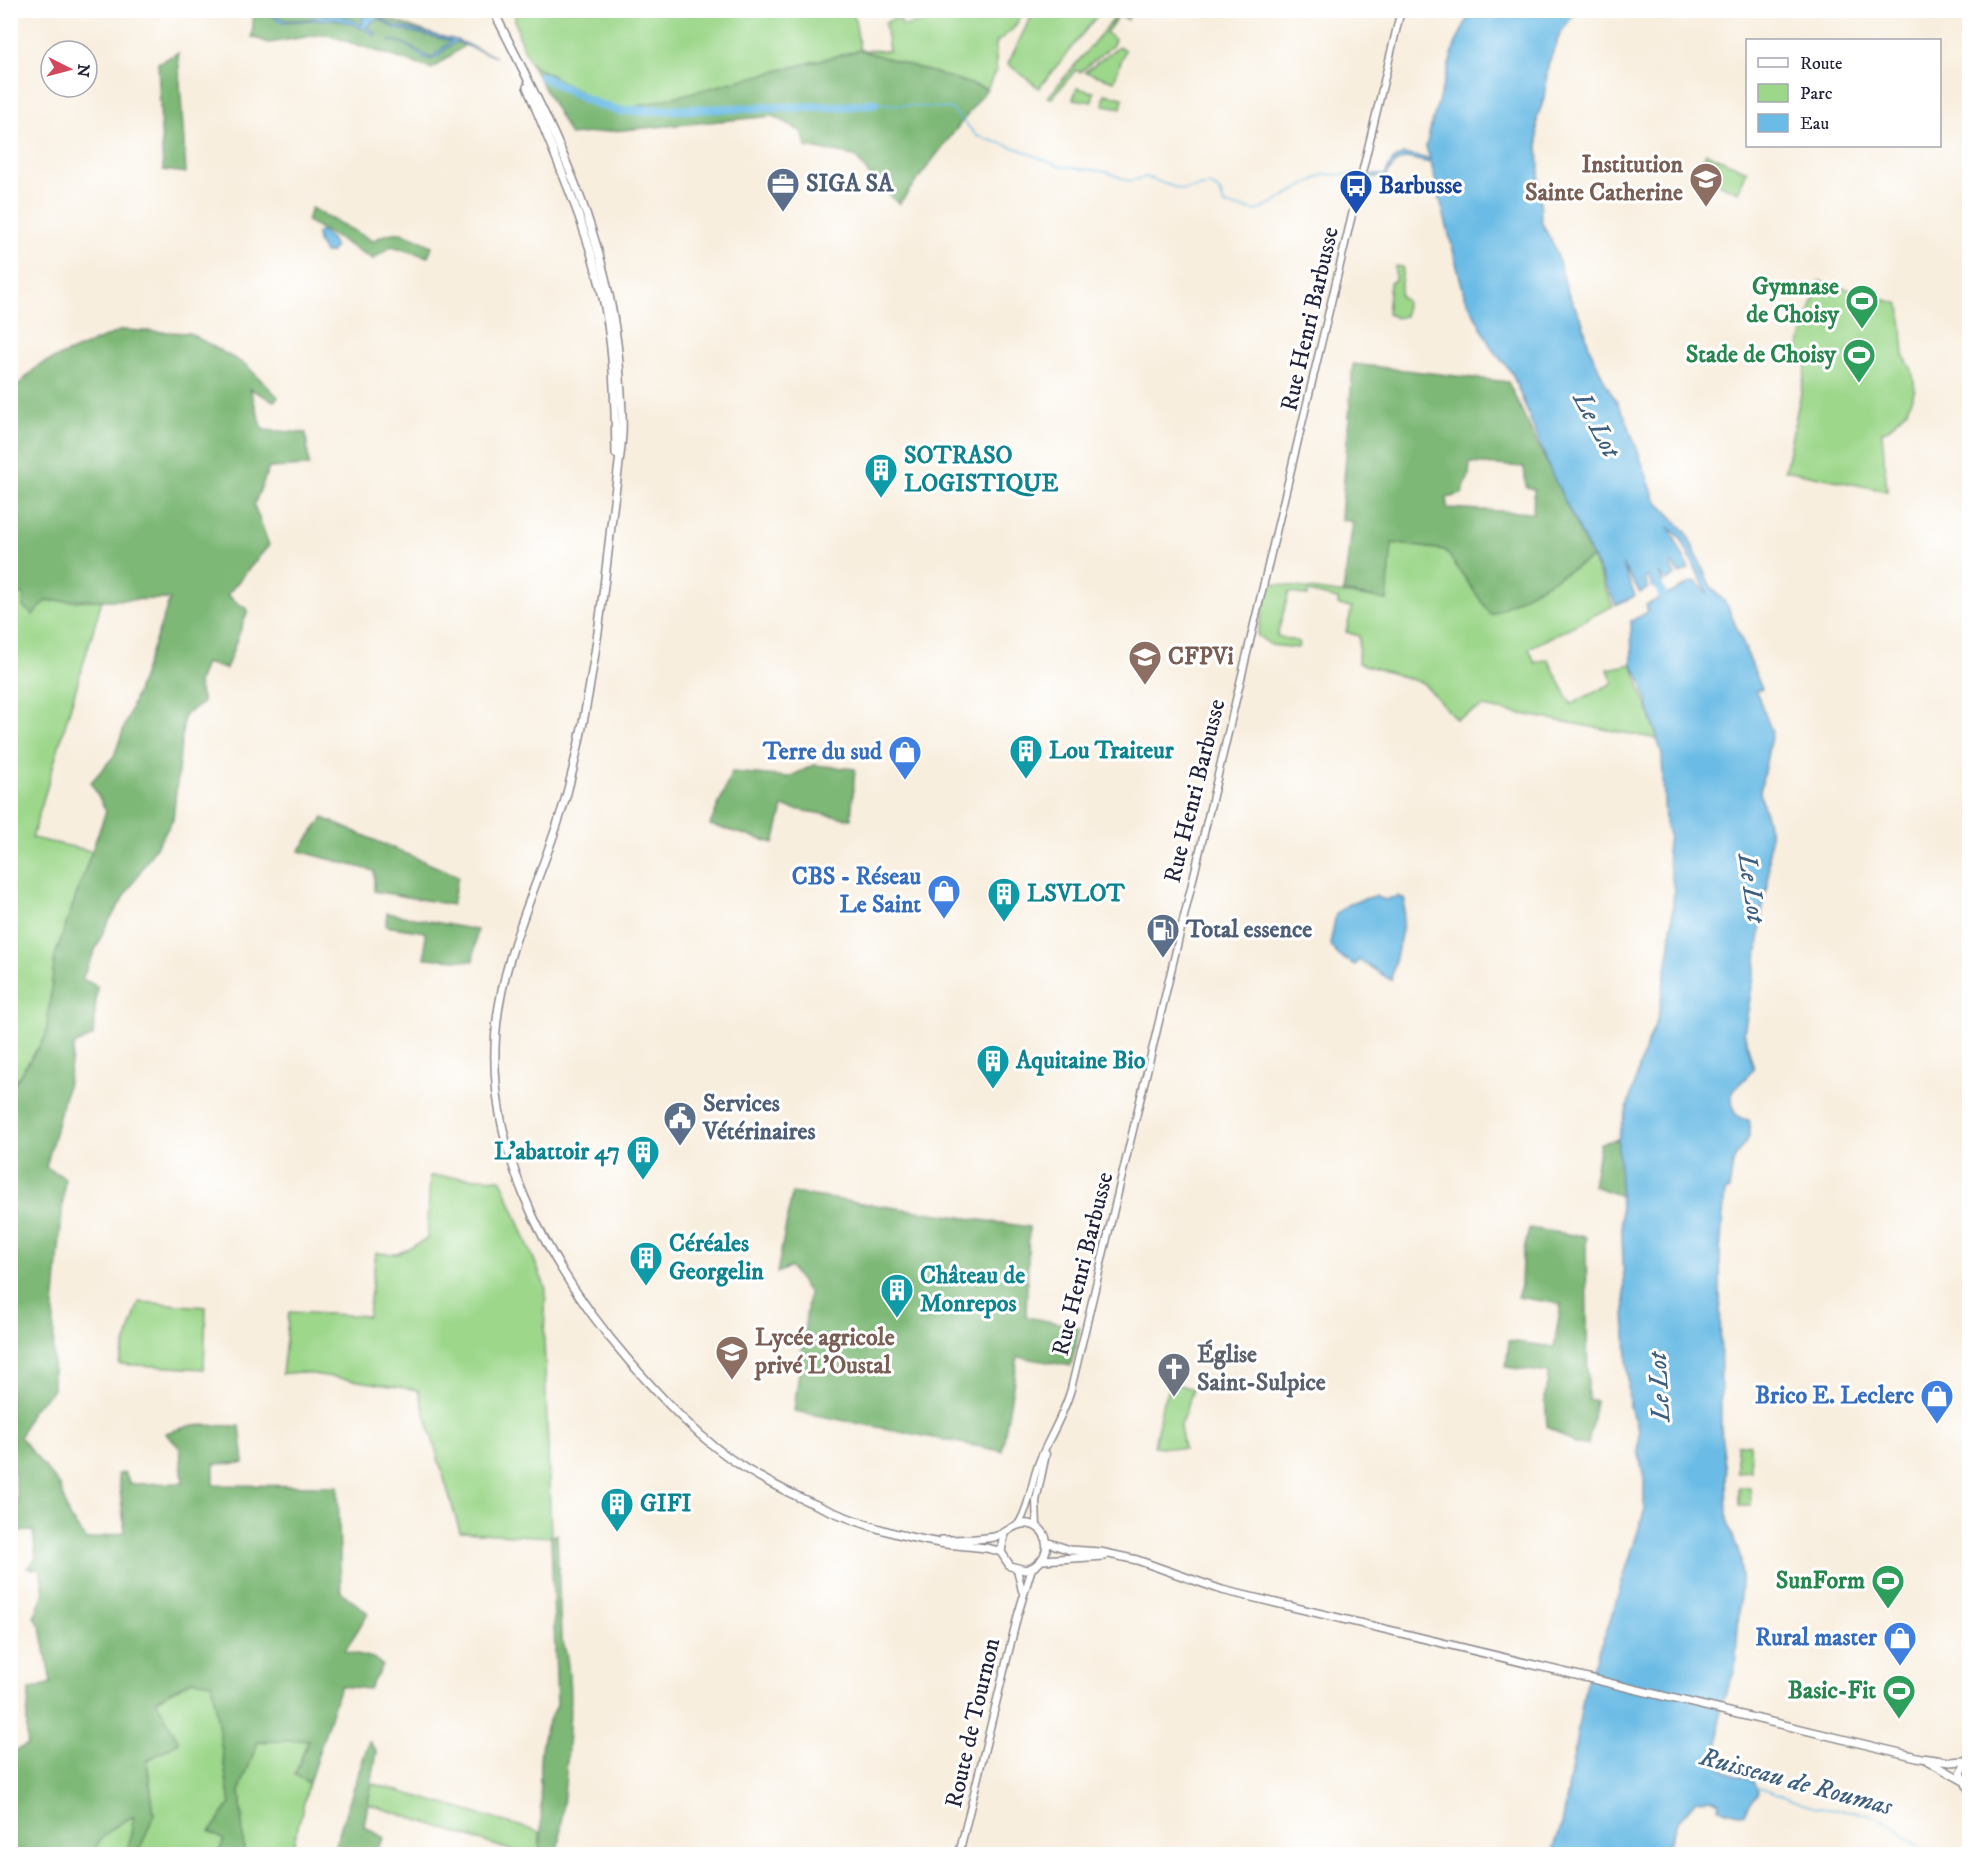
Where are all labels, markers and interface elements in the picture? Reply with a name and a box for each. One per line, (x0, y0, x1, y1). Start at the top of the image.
north arrow (39, 39, 99, 99)
legend (1746, 39, 1941, 147)
text: Route (1800, 53, 1843, 75)
text: N (72, 63, 94, 78)
text: Parc (1800, 83, 1833, 105)
text: Eau (1800, 113, 1829, 135)
place label: Institution Sainte Catherine (1525, 150, 1683, 208)
school or university icon: Institution Sainte Catherine (1688, 161, 1724, 208)
office icon: SIGA SA (765, 166, 801, 213)
bus stop icon: Barbusse (1338, 168, 1374, 215)
place label: SIGA SA (806, 169, 894, 199)
place label: Barbusse (1379, 171, 1462, 201)
street label: Rue Henri Barbusse (1274, 224, 1346, 414)
place label: Gymnase de Choisy (1746, 272, 1840, 330)
sports icon: Gymnase de Choisy (1844, 283, 1880, 330)
sports icon: Stade de Choisy (1841, 337, 1877, 384)
place label: Stade de Choisy (1686, 340, 1837, 370)
water label: Le Lot (1564, 385, 1628, 465)
place label: SOTRASO LOGISTIQUE (904, 441, 1059, 499)
building icon: SOTRASO LOGISTIQUE (863, 452, 899, 499)
school or university icon: CFPVi (1127, 639, 1163, 686)
place label: CFPVi (1168, 642, 1234, 672)
street label: Rue Henri Barbusse (1158, 696, 1232, 886)
building icon: Lou Traiteur (1008, 733, 1044, 780)
shop icon: Terre du sud (887, 734, 923, 781)
place label: Lou Traiteur (1049, 736, 1175, 766)
place label: Terre du sud (762, 737, 883, 767)
water label: Le Lot (1730, 849, 1772, 927)
place label: CBS - Réseau Le Saint (792, 862, 921, 920)
shop icon: CBS - Réseau Le Saint (926, 873, 962, 920)
building icon: LSVLOT (986, 876, 1022, 923)
place label: LSVLOT (1027, 879, 1125, 909)
fuel station icon: Total essence (1145, 912, 1181, 959)
place label: Total essence (1185, 915, 1312, 945)
building icon: Aquitaine Bio (975, 1043, 1011, 1090)
place label: Aquitaine Bio (1015, 1046, 1146, 1076)
place label: Services Vétérinaires (702, 1089, 815, 1147)
public building icon: Services Vétérinaires (662, 1100, 698, 1147)
building icon: L'abattoir 47 (625, 1134, 661, 1181)
place label: L'abattoir 47 (494, 1137, 620, 1167)
street label: Rue Henri Barbusse (1046, 1169, 1120, 1359)
place label: Céréales Georgelin (669, 1229, 764, 1287)
building icon: Céréales Georgelin (628, 1240, 664, 1287)
place label: Château de Monrepos (920, 1261, 1025, 1319)
building icon: Château de Monrepos (879, 1272, 915, 1319)
place label: Lycée agricole privé L'Oustal (754, 1323, 895, 1381)
school or university icon: Lycée agricole privé L'Oustal (714, 1334, 750, 1381)
place label: Église Saint-Sulpice (1197, 1339, 1326, 1398)
water label: Le Lot (1642, 1349, 1678, 1425)
church icon: Église Saint-Sulpice (1156, 1351, 1192, 1398)
shop icon: Brico E. Leclerc (1919, 1378, 1955, 1425)
place label: Brico E. Leclerc (1755, 1381, 1915, 1411)
building icon: GIFI (599, 1486, 635, 1533)
place label: GIFI (640, 1489, 691, 1519)
sports icon: SunForm (1870, 1563, 1906, 1610)
place label: SunForm (1776, 1566, 1865, 1596)
shop icon: Rural master (1882, 1620, 1918, 1667)
place label: Rural master (1755, 1623, 1878, 1653)
street label: Route de Tournon (939, 1635, 1007, 1811)
sports icon: Basic-Fit (1881, 1673, 1917, 1720)
place label: Basic-Fit (1788, 1676, 1876, 1706)
water label: Ruisseau de Roumas (1695, 1740, 1897, 1824)

